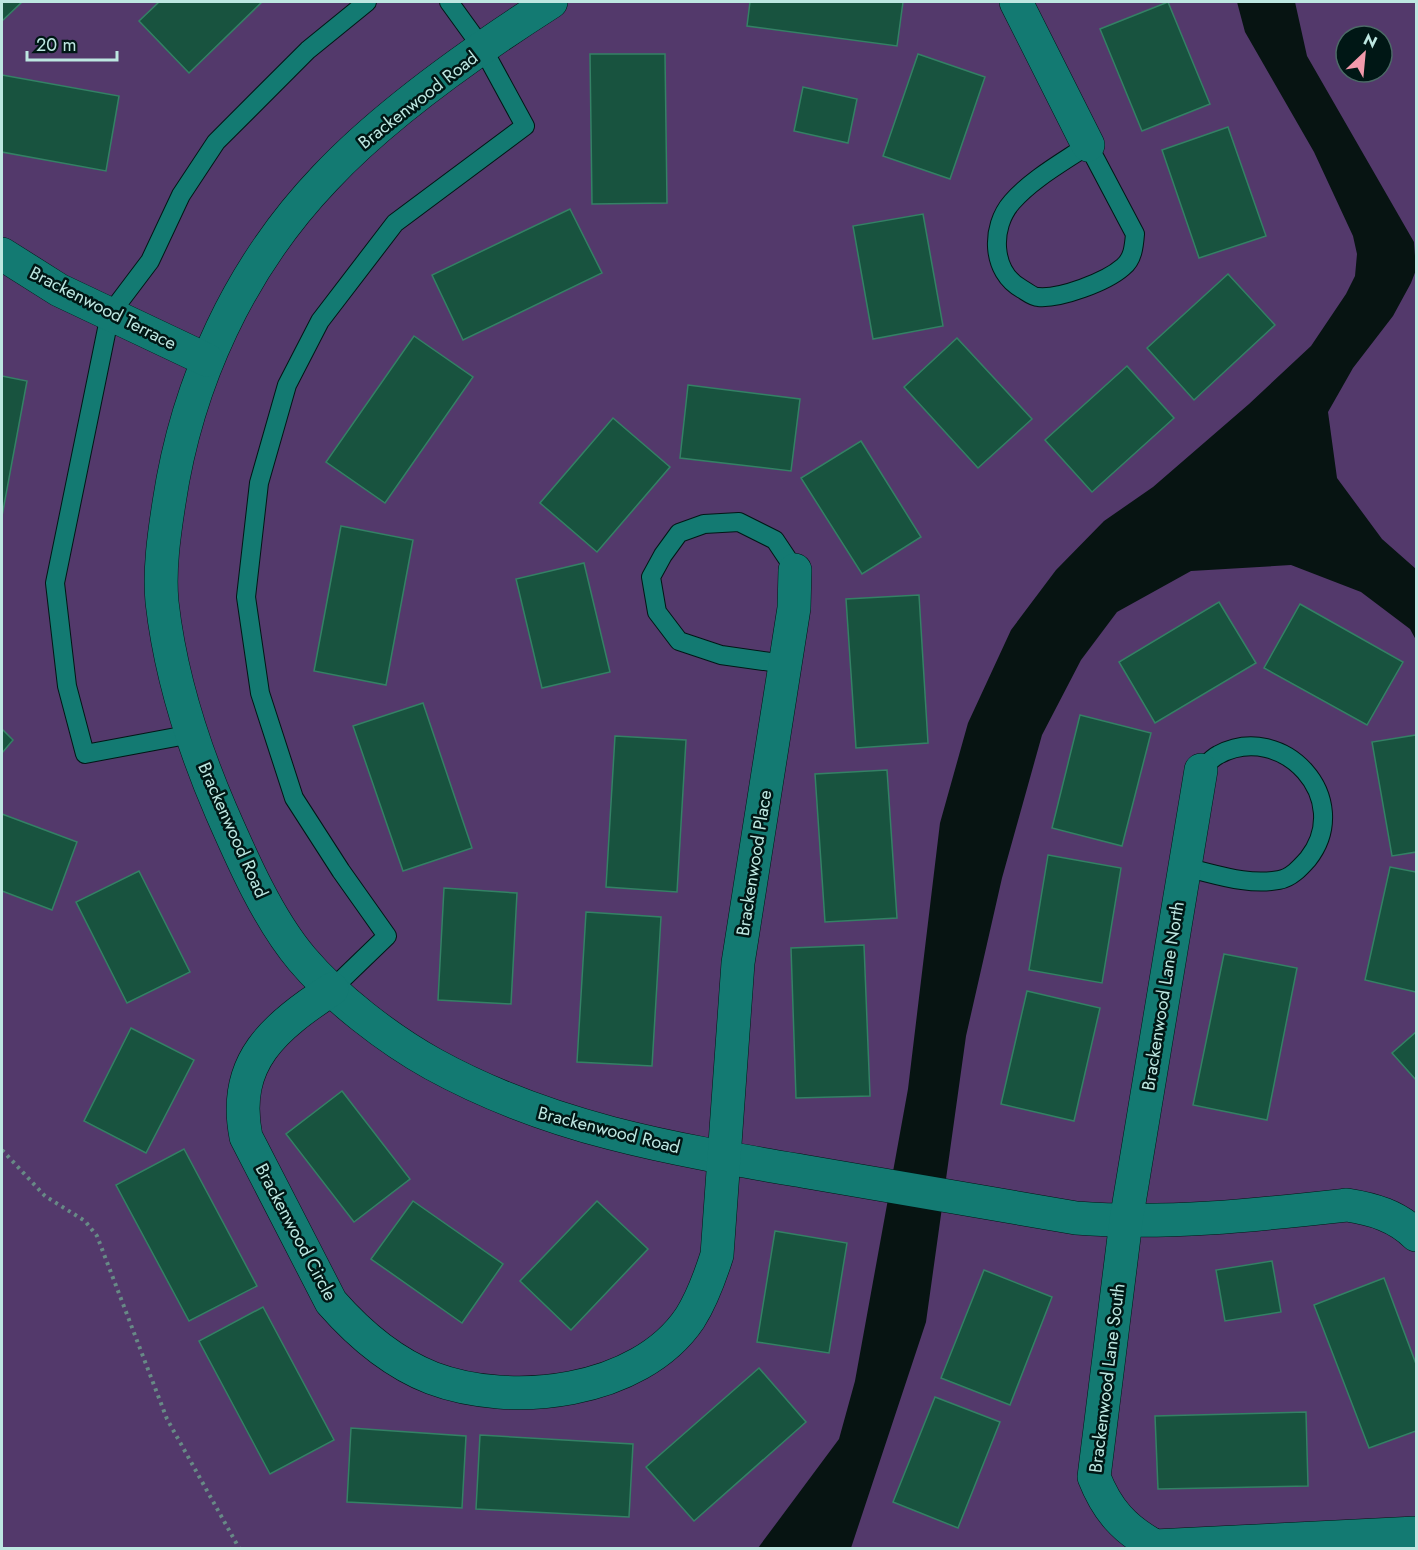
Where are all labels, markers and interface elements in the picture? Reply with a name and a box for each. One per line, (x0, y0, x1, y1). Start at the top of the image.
scale bar (27, 24, 117, 62)
north arrow (1334, 24, 1394, 84)
text: N (1360, 28, 1381, 54)
text: 20 m (36, 32, 76, 58)
street label: Brackenwood Road (353, 45, 483, 155)
street label: Brackenwood Terrace (25, 260, 181, 356)
street label: Brackenwood Road (191, 758, 275, 902)
street label: Brackenwood Place (730, 788, 778, 938)
street label: Brackenwood Lane North (1135, 899, 1191, 1093)
street label: Brackenwood Road (535, 1100, 683, 1160)
street label: Brackenwood Circle (249, 1159, 343, 1305)
street label: Brackenwood Lane South (1082, 1282, 1132, 1474)

